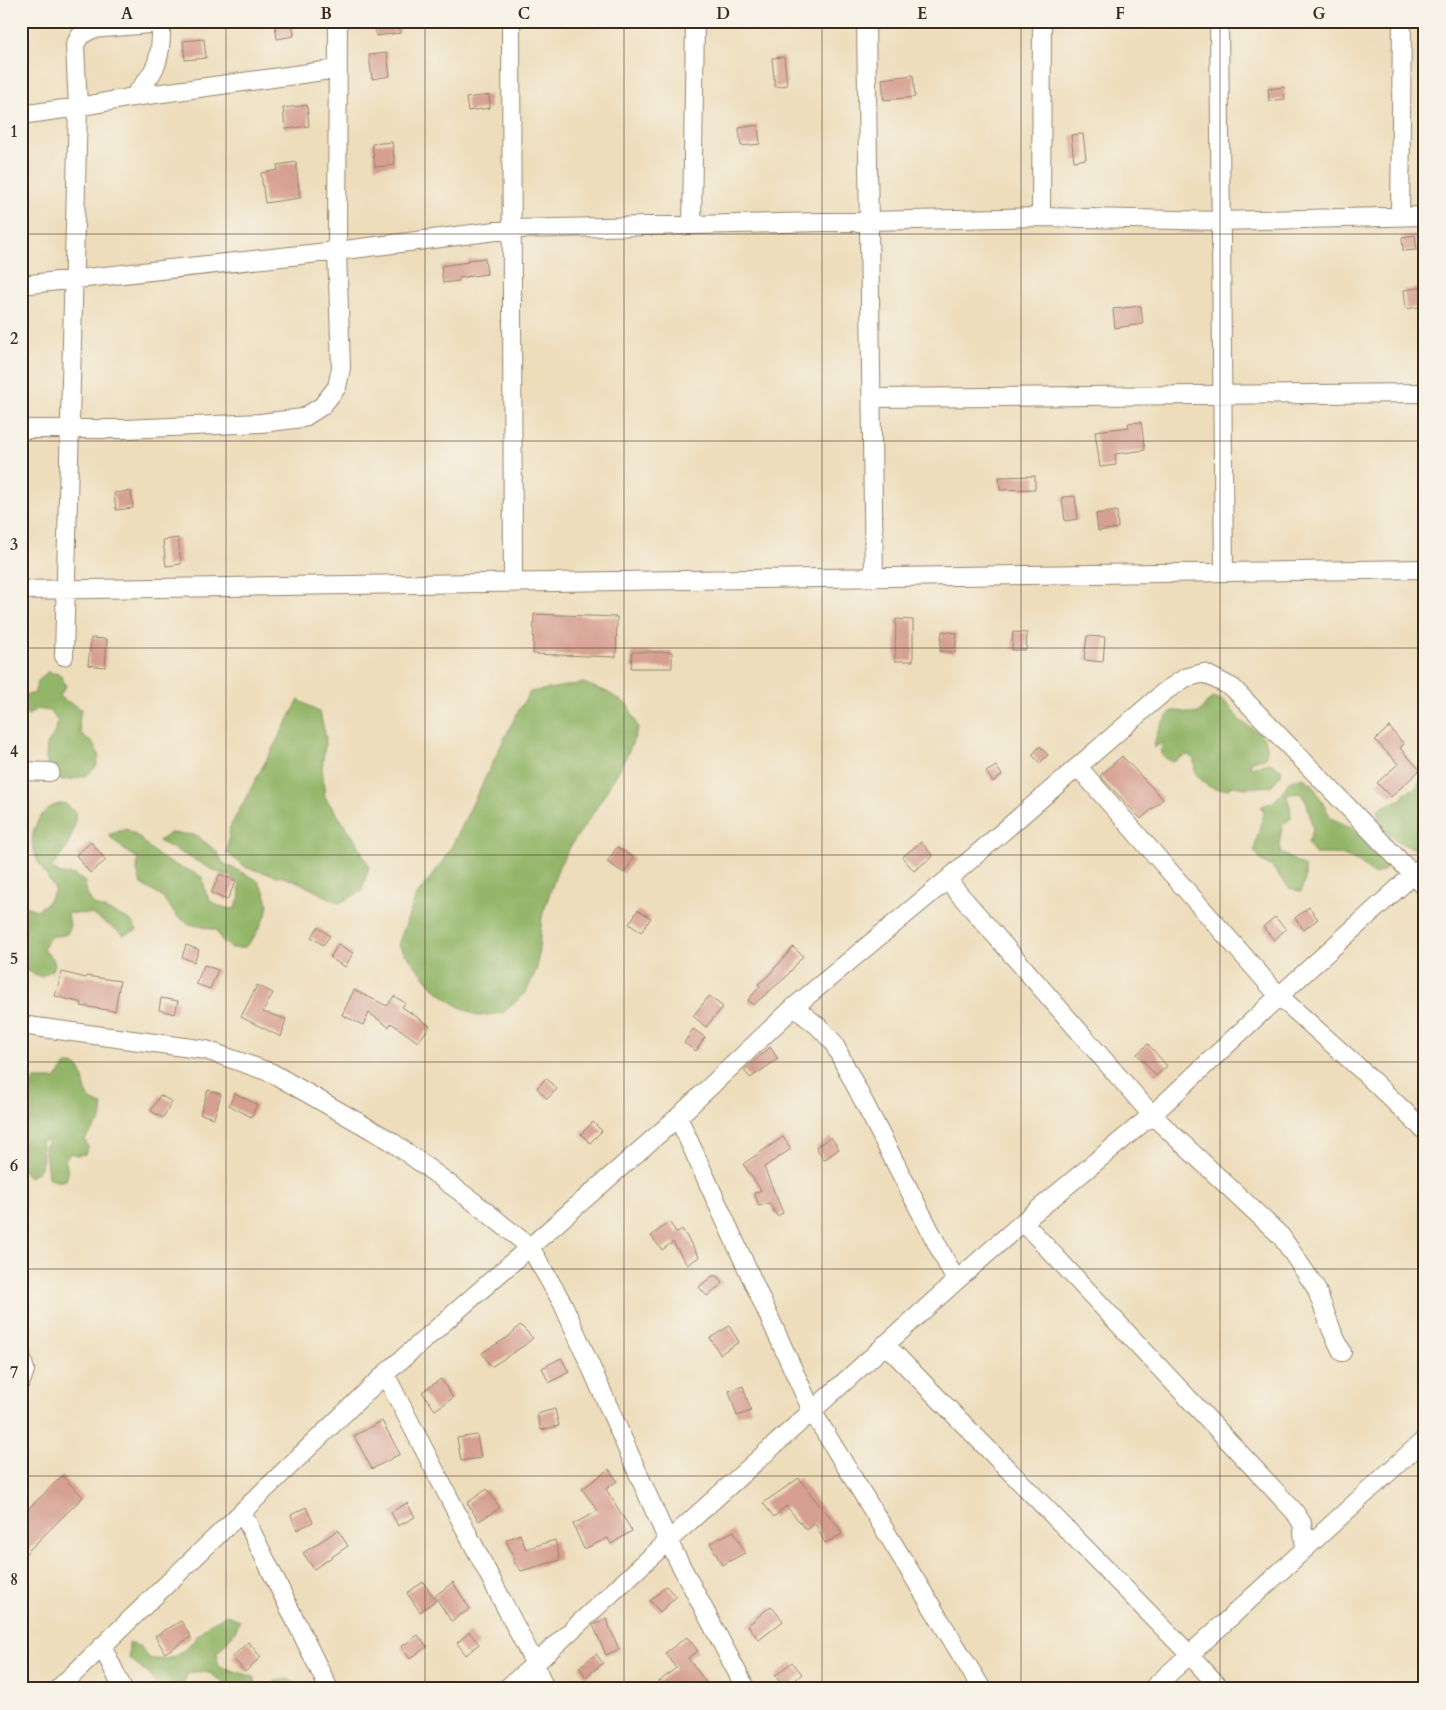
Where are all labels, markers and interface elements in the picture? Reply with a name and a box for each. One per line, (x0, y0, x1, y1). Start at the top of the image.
text: A (121, 3, 133, 25)
text: B (320, 3, 332, 25)
text: C (518, 3, 530, 25)
text: D (716, 3, 730, 25)
text: E (917, 3, 927, 25)
text: F (1115, 3, 1125, 25)
text: G (1312, 3, 1326, 25)
text: 1 (10, 121, 18, 143)
text: 2 (10, 328, 18, 350)
text: 3 (10, 534, 18, 556)
text: 4 (10, 741, 18, 763)
text: 5 (10, 948, 18, 970)
text: 6 (10, 1155, 18, 1177)
text: 7 (10, 1362, 18, 1384)
text: 8 (10, 1569, 18, 1591)

